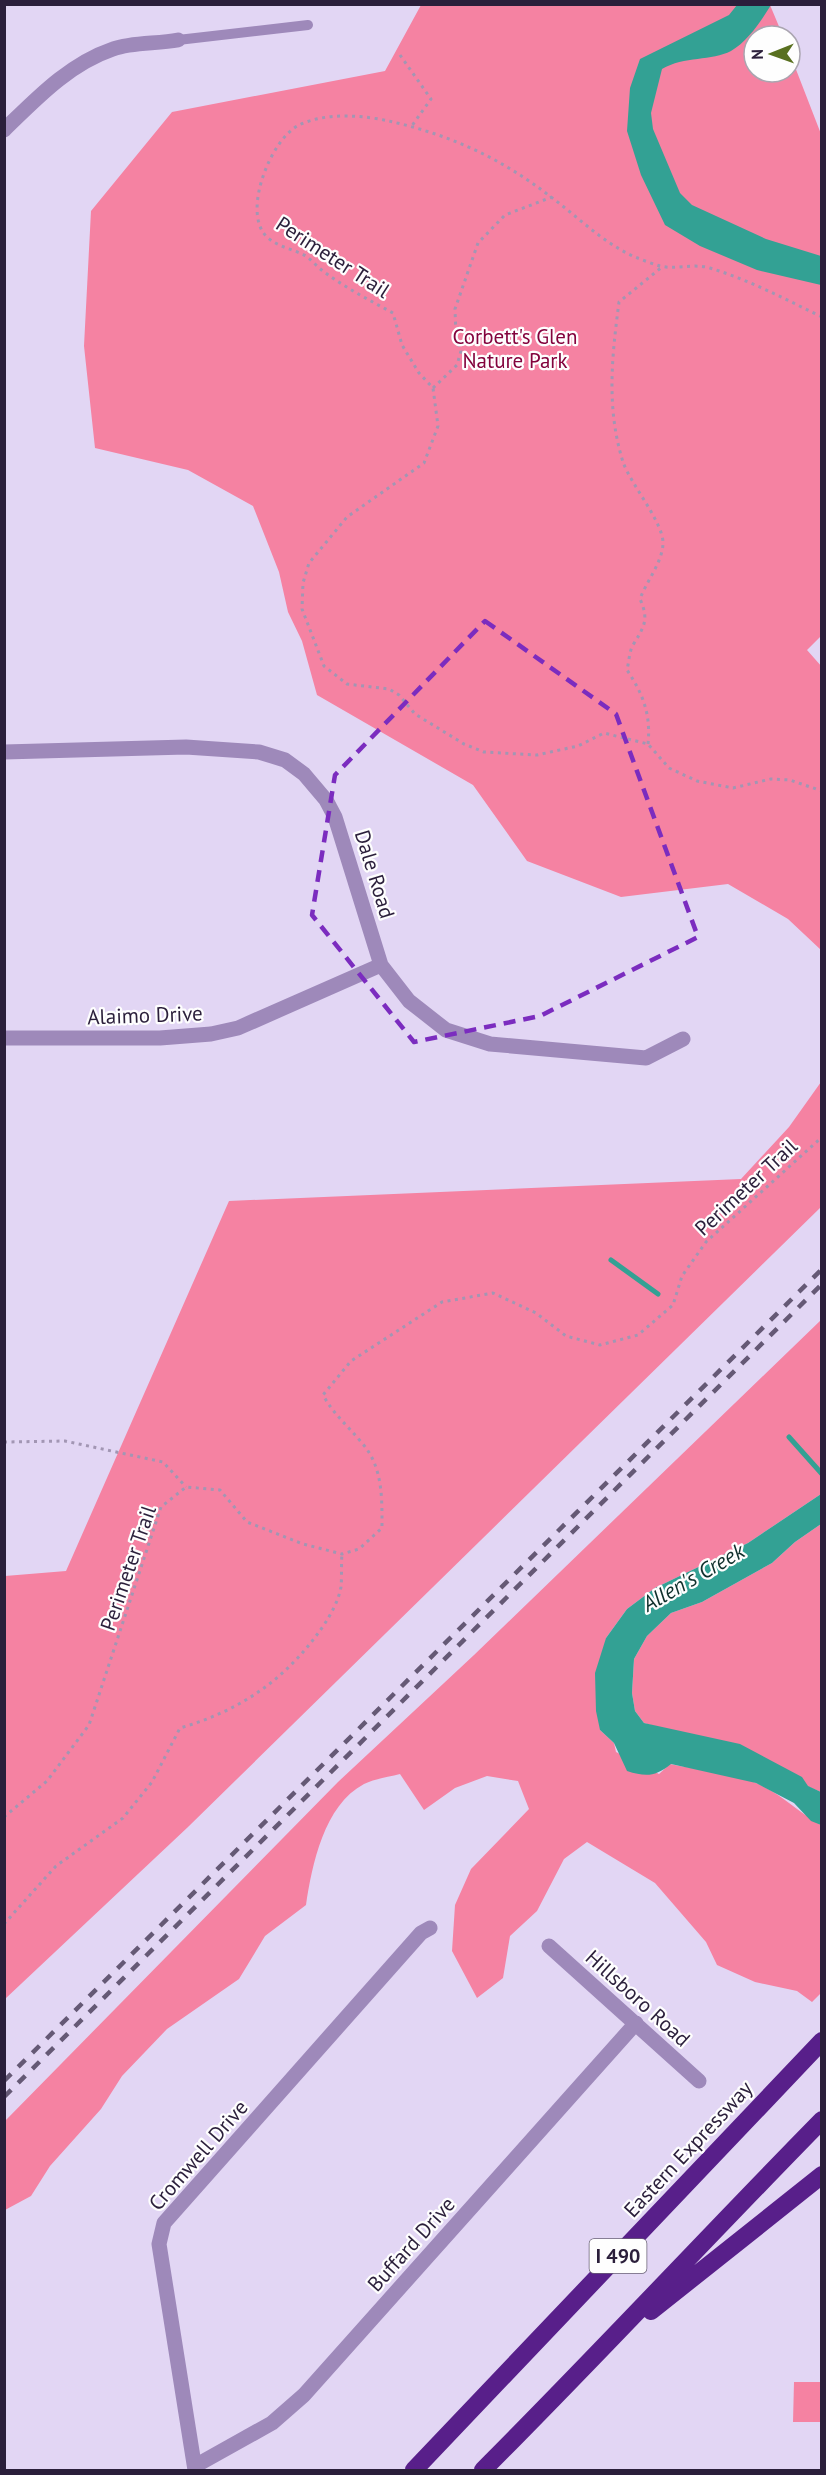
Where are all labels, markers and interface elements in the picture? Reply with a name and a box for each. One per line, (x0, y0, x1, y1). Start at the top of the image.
north arrow (742, 24, 802, 84)
text: N (747, 49, 767, 60)
street label: Perimeter Trail (271, 210, 395, 304)
park label: Corbett's Glen Nature Park (453, 323, 577, 374)
street label: Dale Road (349, 827, 401, 921)
street label: Alaimo Drive (87, 999, 203, 1031)
street label: Perimeter Trail (689, 1133, 803, 1241)
street label: Perimeter Trail (94, 1502, 162, 1634)
water label: Allen's Creek (636, 1536, 750, 1618)
street label: Hillsboro Road (580, 1944, 696, 2052)
street label: Eastern Expressway (618, 2075, 758, 2223)
street label: Cromwell Drive (143, 2094, 253, 2216)
street label: Buffard Drive (361, 2191, 461, 2297)
road number: I 490 (590, 2239, 646, 2273)

